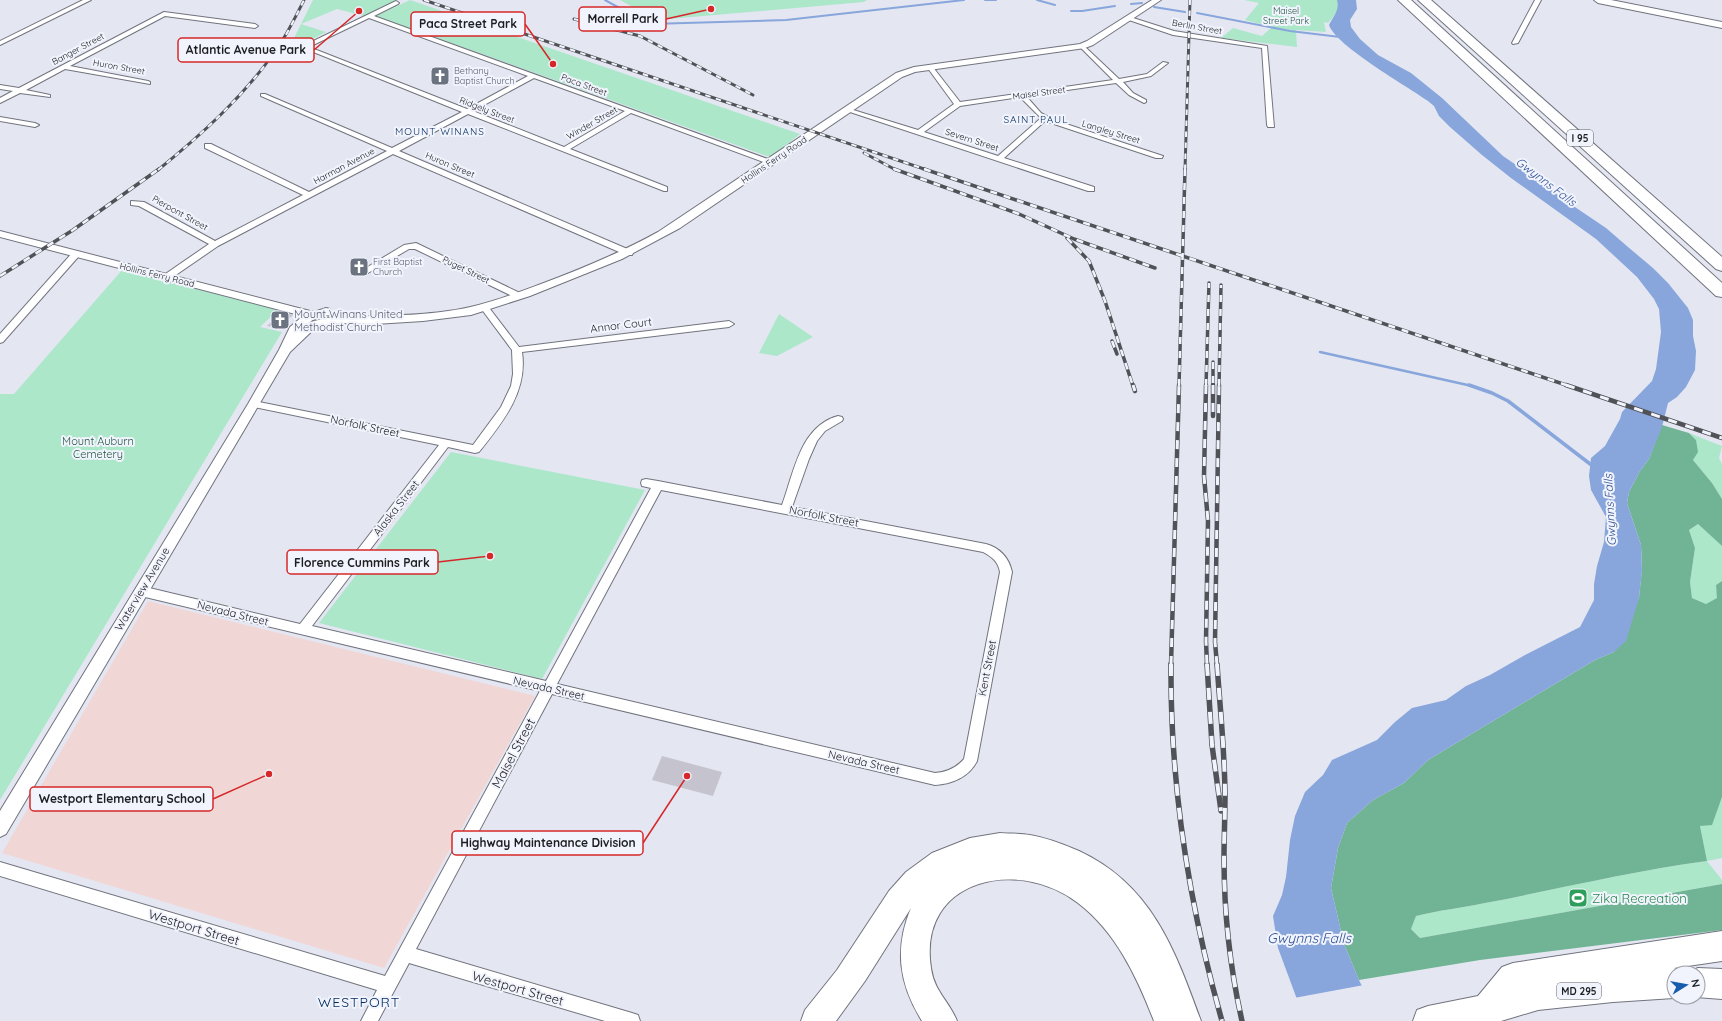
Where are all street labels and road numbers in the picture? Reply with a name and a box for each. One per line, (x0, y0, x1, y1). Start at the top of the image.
street label: Berlin Street (1171, 17, 1223, 36)
street label: Banger Street (50, 30, 106, 67)
street label: Huron Street (92, 57, 146, 76)
street label: Paca Street (560, 71, 609, 98)
street label: Maisel Street (1012, 83, 1066, 102)
street label: Ridgely Street (458, 94, 516, 125)
street label: Winder Street (564, 104, 619, 142)
street label: Langley Street (1081, 117, 1142, 146)
street label: Severn Street (944, 126, 1000, 153)
road number: I 95 (1567, 130, 1593, 146)
street label: Hollins Ferry Road (739, 134, 809, 186)
street label: Harman Avenue (311, 145, 376, 186)
street label: Huron Street (424, 149, 477, 180)
street label: Pierpont Street (150, 193, 210, 232)
street label: Puget Street (441, 253, 492, 286)
street label: Hollins Ferry Road (119, 260, 196, 289)
street label: Annor Court (589, 314, 653, 336)
street label: Norfolk Street (329, 412, 401, 440)
street label: Alaska Street (370, 477, 422, 539)
street label: Norfolk Street (788, 502, 860, 530)
street label: Waterview Avenue (111, 545, 173, 633)
street label: Nevada Street (196, 597, 270, 629)
street label: Kent Street (975, 639, 999, 697)
street label: Nevada Street (512, 673, 586, 703)
street label: Maisel Street (488, 715, 538, 791)
street label: Nevada Street (827, 747, 901, 777)
street label: Westport Street (147, 906, 241, 948)
street label: Westport Street (470, 967, 566, 1009)
road number: MD 295 (1557, 983, 1601, 999)

